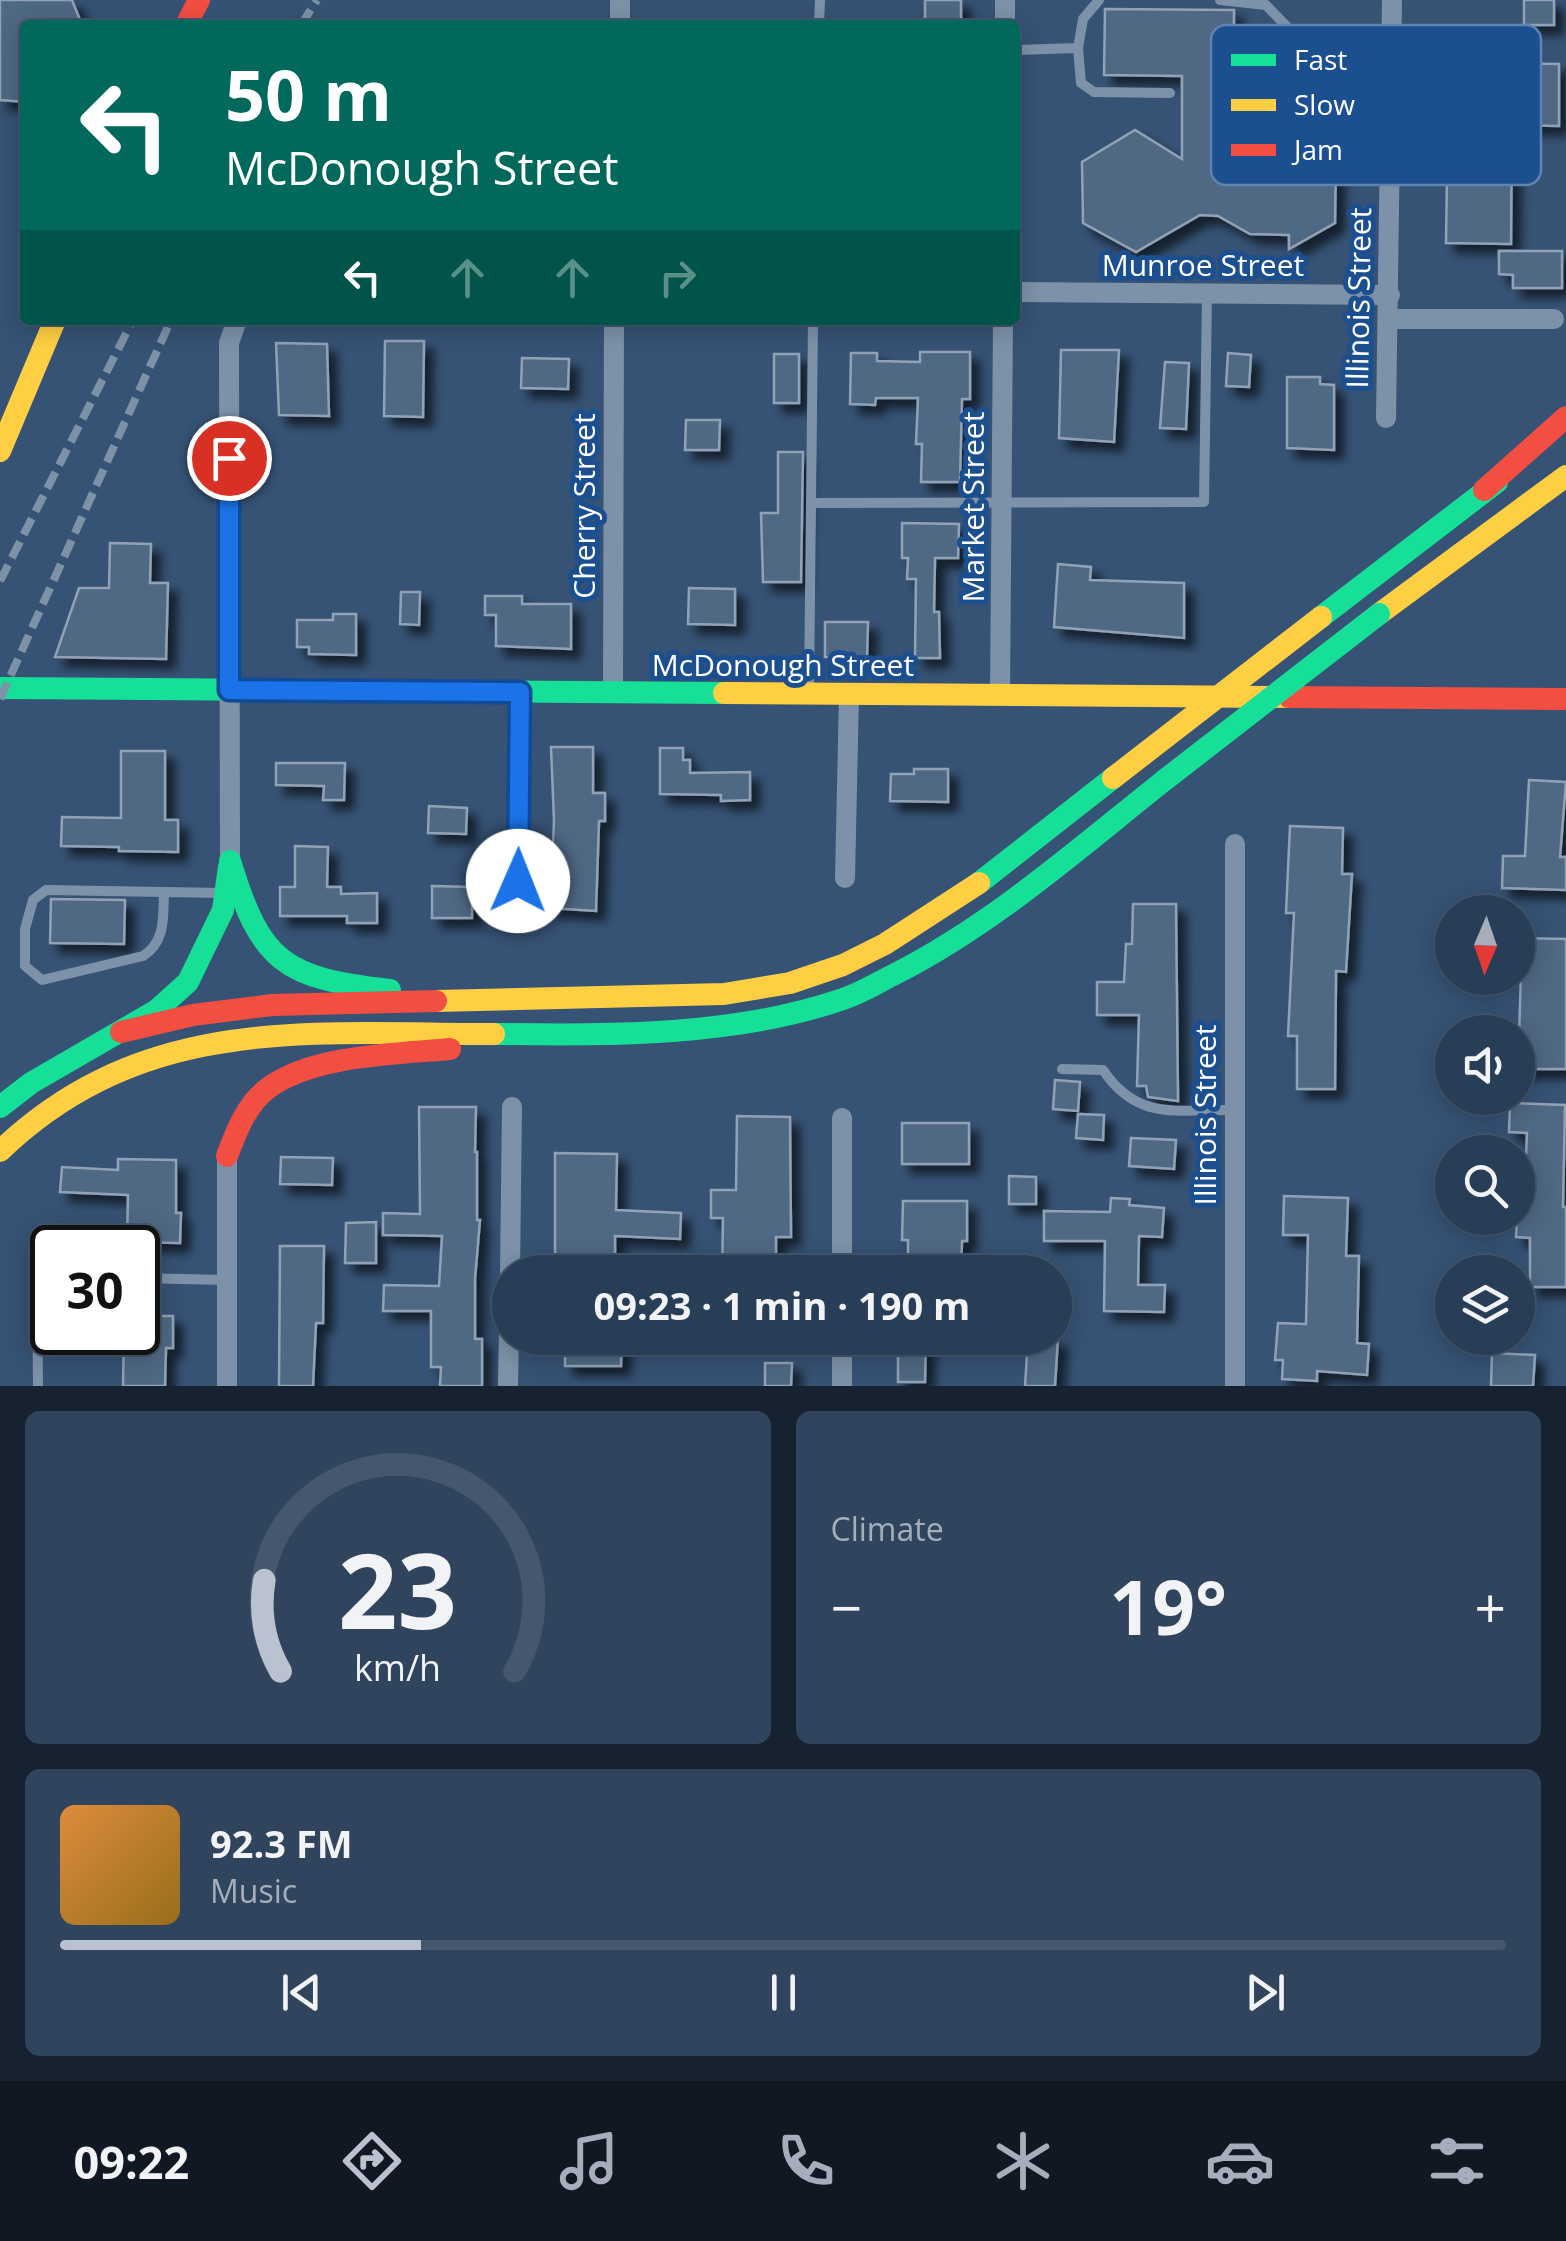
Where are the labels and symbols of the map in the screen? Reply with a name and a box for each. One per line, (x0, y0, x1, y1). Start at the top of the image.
legend (1211, 25, 1541, 185)
text: Fast (1294, 40, 1347, 78)
text: Slow (1294, 85, 1355, 123)
text: Jam (1291, 130, 1343, 168)
street label: Illinois Street (1336, 207, 1380, 389)
street label: Munroe Street (1102, 244, 1304, 285)
street label: Market Street (952, 412, 993, 602)
street label: Cherry Street (563, 413, 604, 599)
pin (187, 416, 272, 501)
street label: McDonough Street (652, 644, 914, 685)
position arrow (466, 829, 570, 933)
north arrow (1435, 895, 1535, 995)
street label: Illinois Street (1184, 1025, 1225, 1206)
speed limit sign: 30 (30, 1225, 160, 1355)

